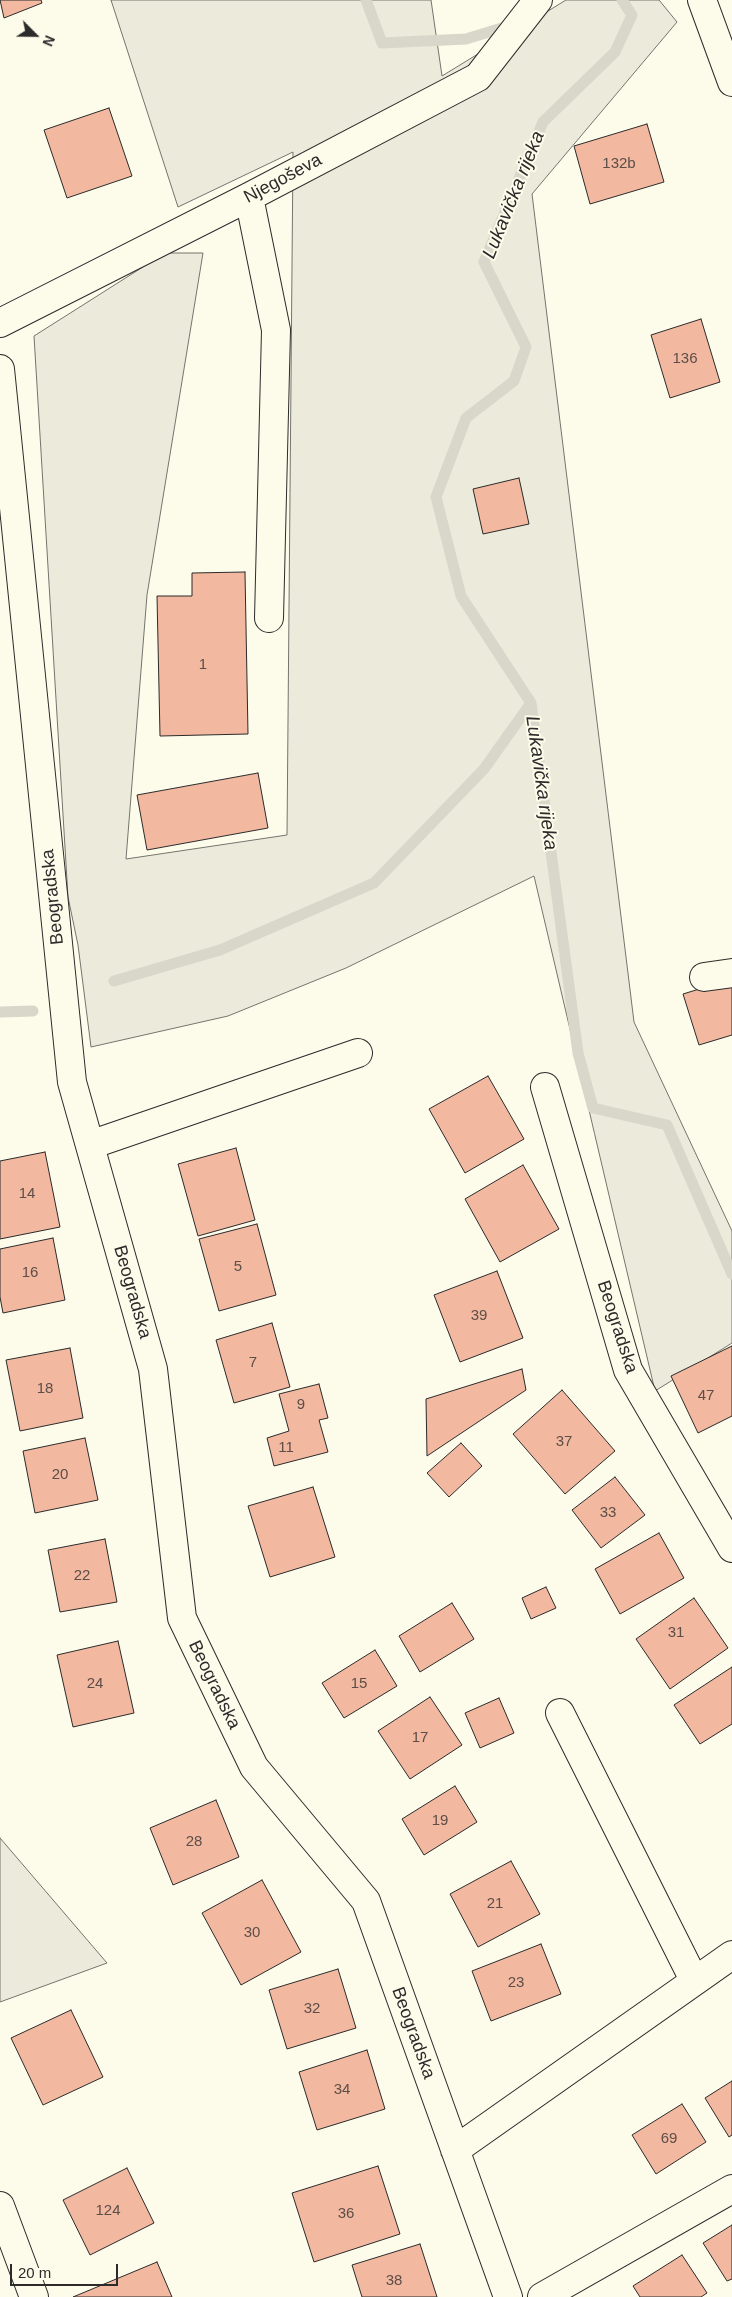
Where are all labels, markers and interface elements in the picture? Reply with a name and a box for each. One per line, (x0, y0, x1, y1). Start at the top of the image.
north arrow (10, 10, 60, 60)
text: N (39, 33, 58, 49)
water label: Lukavička rijeka (478, 128, 550, 262)
street label: Njegoševa (240, 149, 326, 209)
house number: 132b (602, 155, 636, 173)
house number: 136 (672, 350, 698, 368)
house number: 1 (199, 656, 207, 674)
water label: Lukavička rijeka (520, 714, 562, 852)
street label: Beogradska (37, 848, 69, 946)
house number: 14 (19, 1185, 35, 1203)
street label: Beogradska (108, 1243, 156, 1341)
house number: 5 (234, 1258, 242, 1276)
house number: 16 (22, 1264, 38, 1282)
street label: Beogradska (592, 1278, 642, 1376)
house number: 39 (471, 1307, 487, 1325)
house number: 7 (249, 1354, 257, 1372)
house number: 18 (37, 1380, 53, 1398)
house number: 47 (698, 1387, 714, 1405)
house number: 9 (297, 1396, 305, 1414)
house number: 37 (556, 1433, 572, 1451)
house number: 11 (278, 1439, 294, 1457)
house number: 20 (52, 1466, 68, 1484)
house number: 33 (600, 1504, 616, 1522)
house number: 22 (74, 1567, 90, 1585)
house number: 31 (668, 1624, 684, 1642)
street label: Beogradska (183, 1637, 245, 1733)
house number: 24 (87, 1675, 103, 1693)
house number: 15 (351, 1675, 367, 1693)
house number: 17 (412, 1729, 428, 1747)
house number: 19 (432, 1812, 448, 1830)
house number: 28 (186, 1833, 202, 1851)
house number: 21 (487, 1895, 503, 1913)
house number: 30 (244, 1924, 260, 1942)
house number: 23 (508, 1974, 524, 1992)
street label: Beogradska (386, 1984, 440, 2082)
house number: 32 (304, 2000, 320, 2018)
house number: 34 (334, 2081, 350, 2099)
house number: 69 (661, 2130, 677, 2148)
house number: 124 (95, 2202, 121, 2220)
house number: 36 (338, 2205, 354, 2223)
scale bar (12, 2254, 120, 2286)
text: 20 m (18, 2264, 51, 2281)
house number: 38 (386, 2272, 402, 2290)

